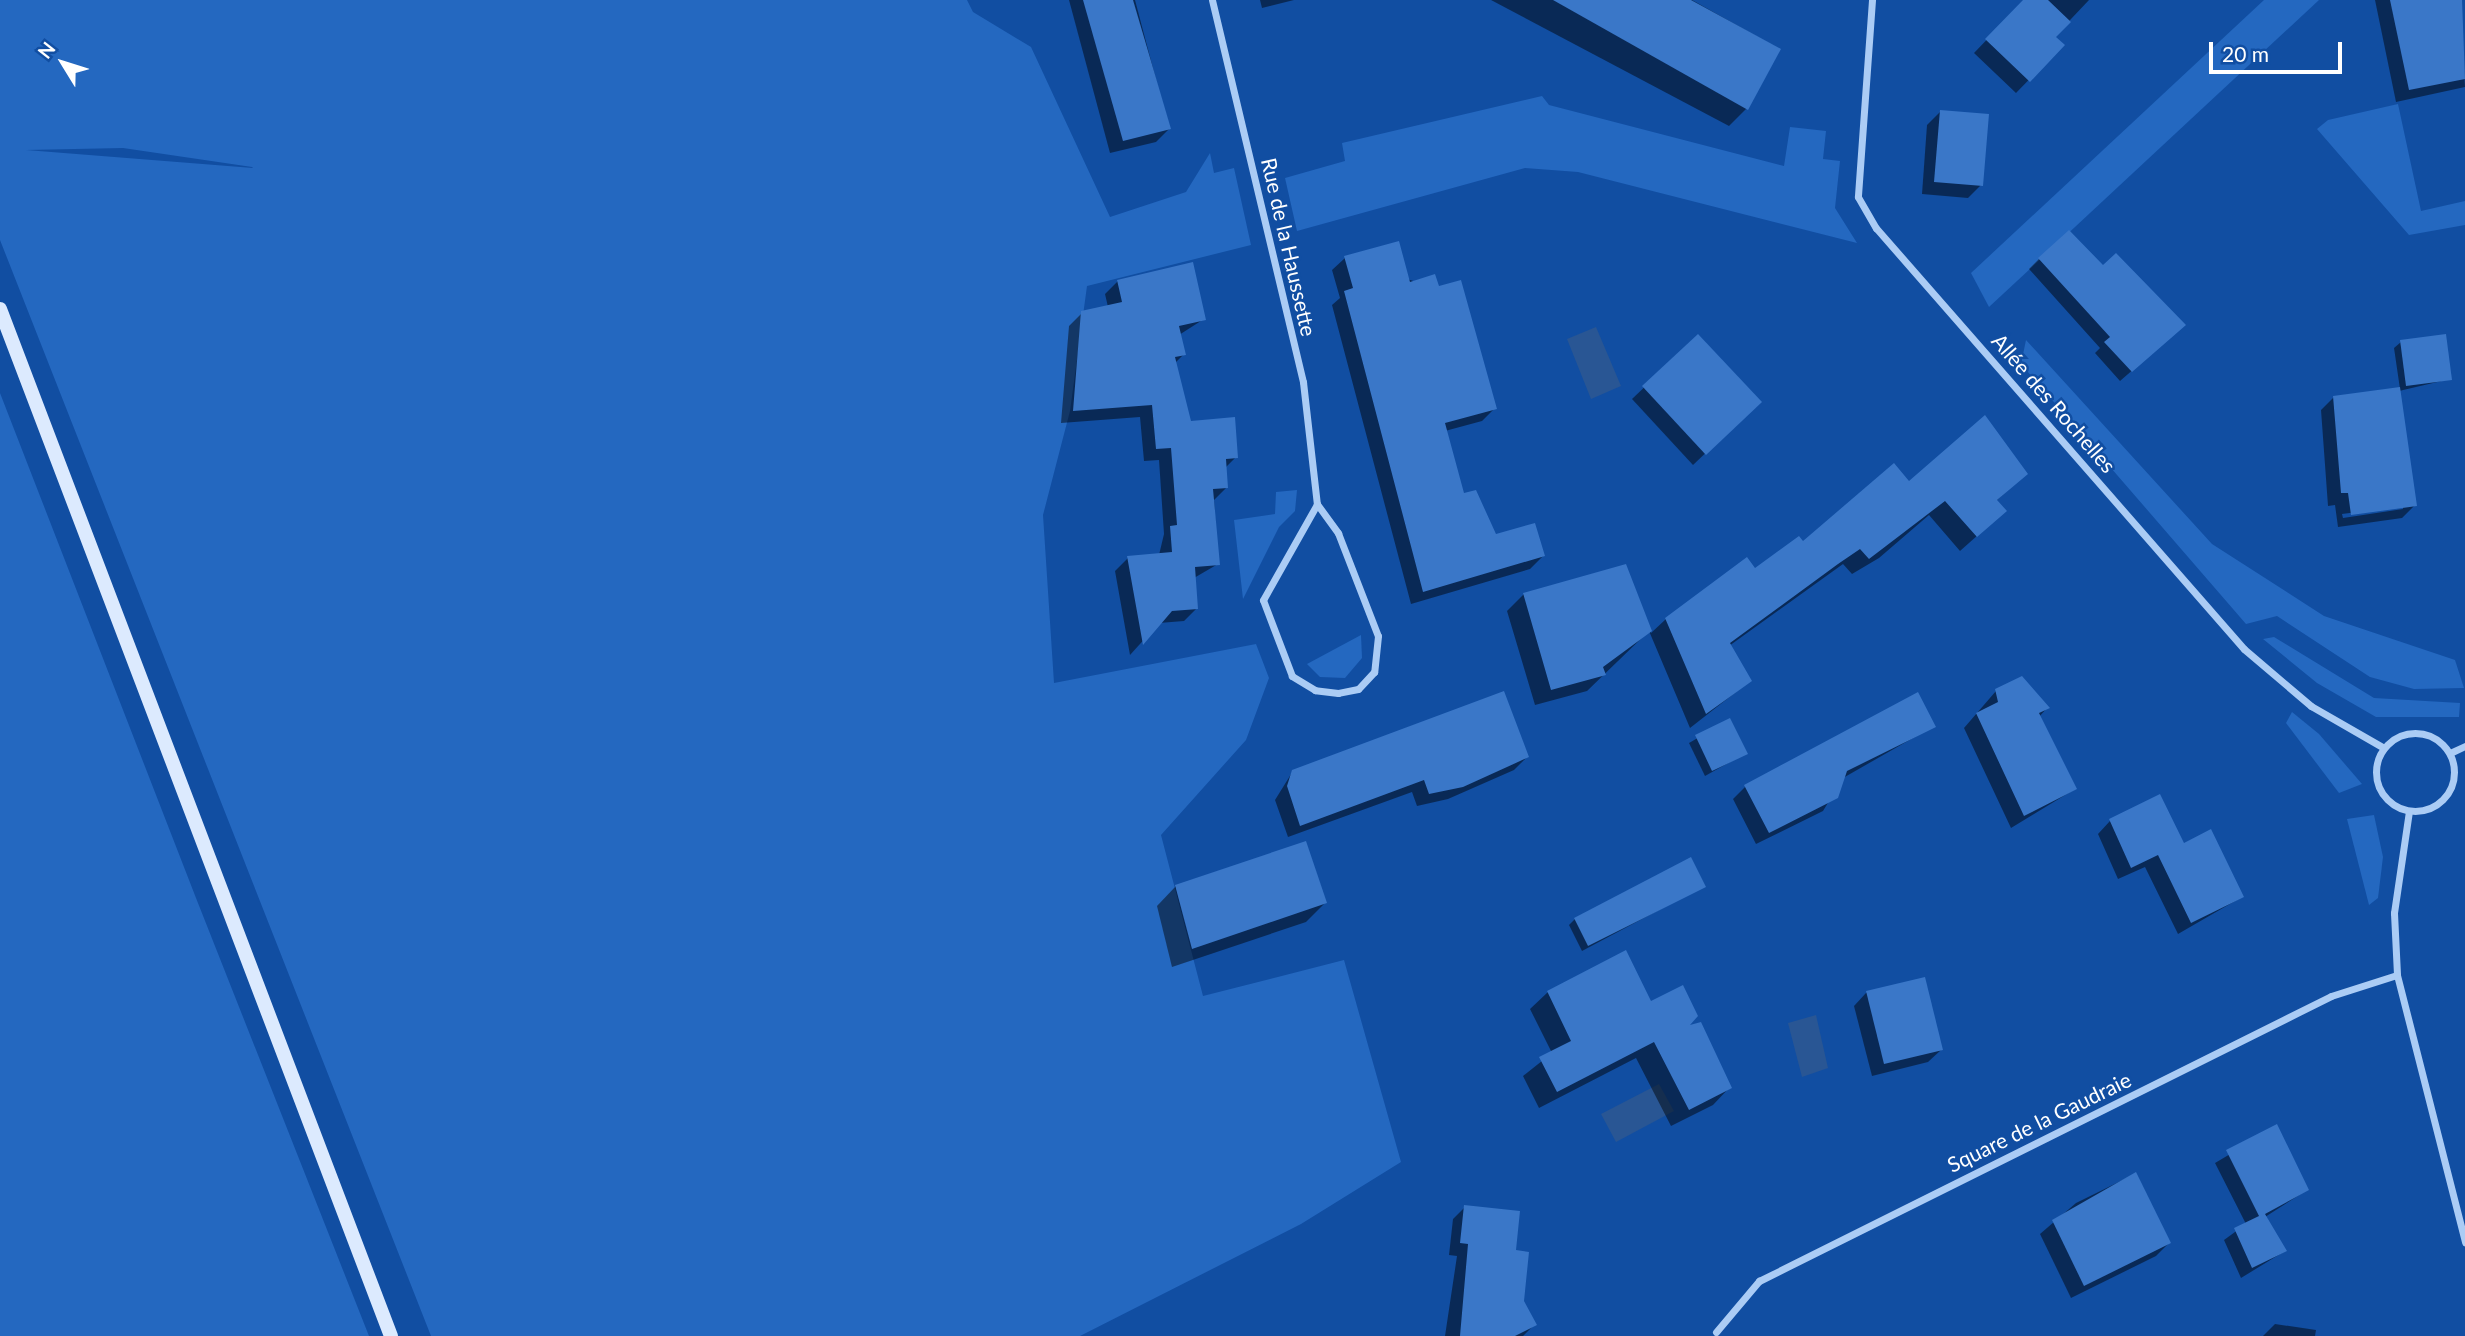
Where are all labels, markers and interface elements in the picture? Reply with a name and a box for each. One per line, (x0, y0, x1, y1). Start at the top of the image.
north arrow (28, 28, 98, 98)
scale bar (2213, 28, 2346, 72)
text: N (32, 37, 60, 63)
text: 20 m (2222, 41, 2269, 66)
street label: Rue de la Haussette (1256, 155, 1322, 339)
street label: Allée des Rochelles (1987, 328, 2121, 478)
street label: Square de la Gaudraie (1943, 1067, 2135, 1177)

